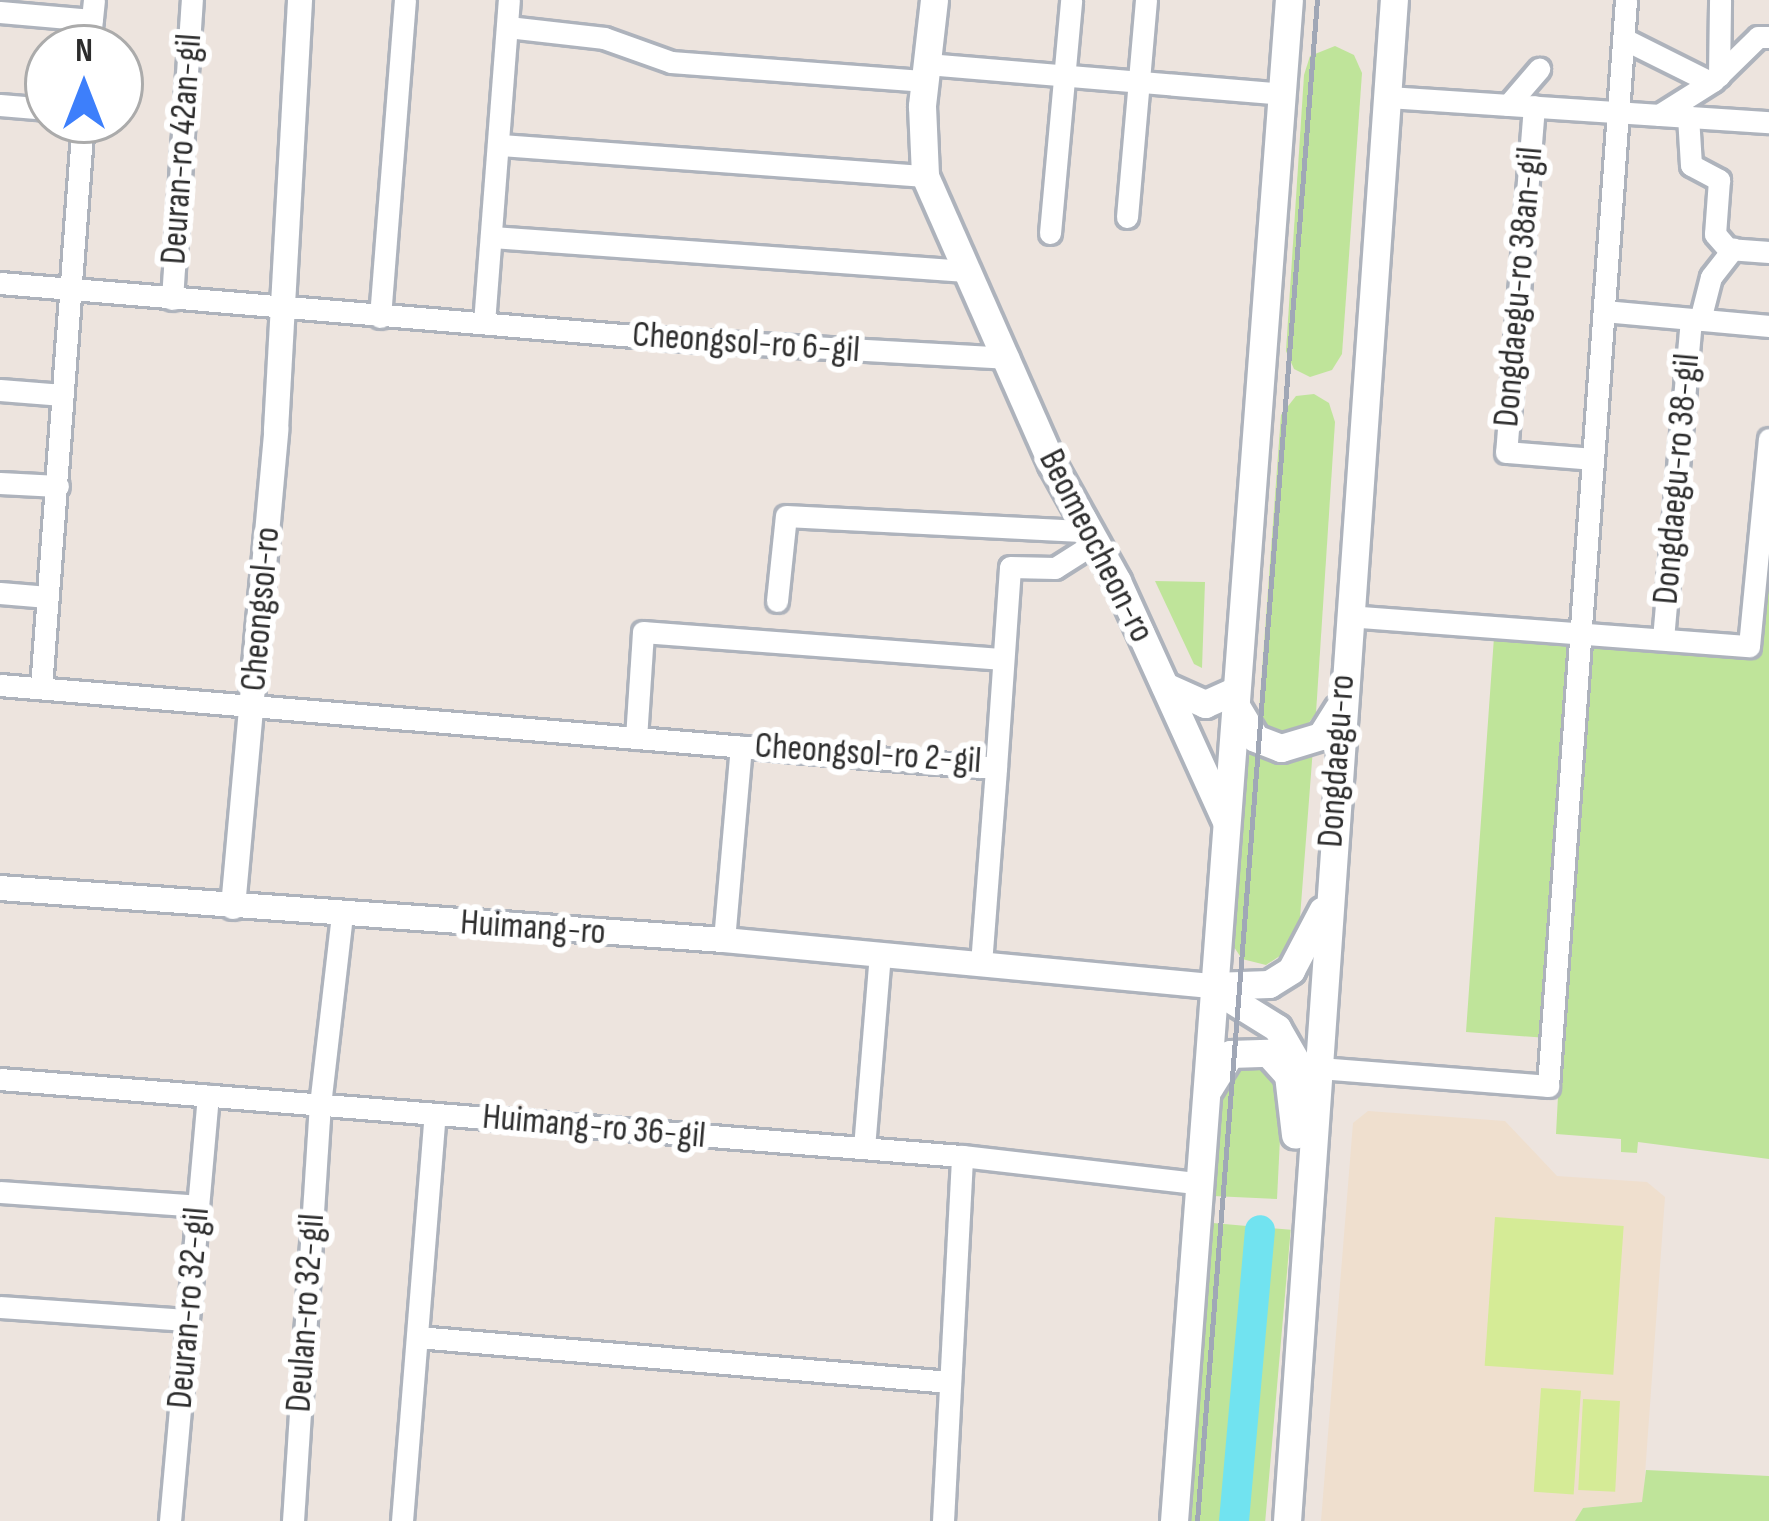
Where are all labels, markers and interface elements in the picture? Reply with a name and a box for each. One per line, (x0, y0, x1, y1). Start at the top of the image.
north arrow (24, 24, 144, 144)
text: N (75, 31, 93, 71)
street label: Deuran-ro 42an-gil (152, 32, 212, 266)
street label: Dongdaegu-ro 38an-gil (1485, 145, 1553, 429)
street label: Cheongsol-ro 6-gil (631, 314, 861, 372)
street label: Dongdaegu-ro 38-gil (1645, 352, 1709, 606)
street label: Beomeocheon-ro (1029, 442, 1163, 650)
street label: Cheongsol-ro (232, 525, 290, 693)
street label: Dongdaegu-ro (1309, 673, 1365, 849)
street label: Cheongsol-ro 2-gil (753, 725, 983, 783)
street label: Huimang-ro (459, 901, 607, 955)
street label: Huimang-ro 36-gil (481, 1096, 707, 1158)
street label: Deuran-ro 32-gil (159, 1206, 219, 1410)
street label: Deulan-ro 32-gil (278, 1212, 334, 1414)

